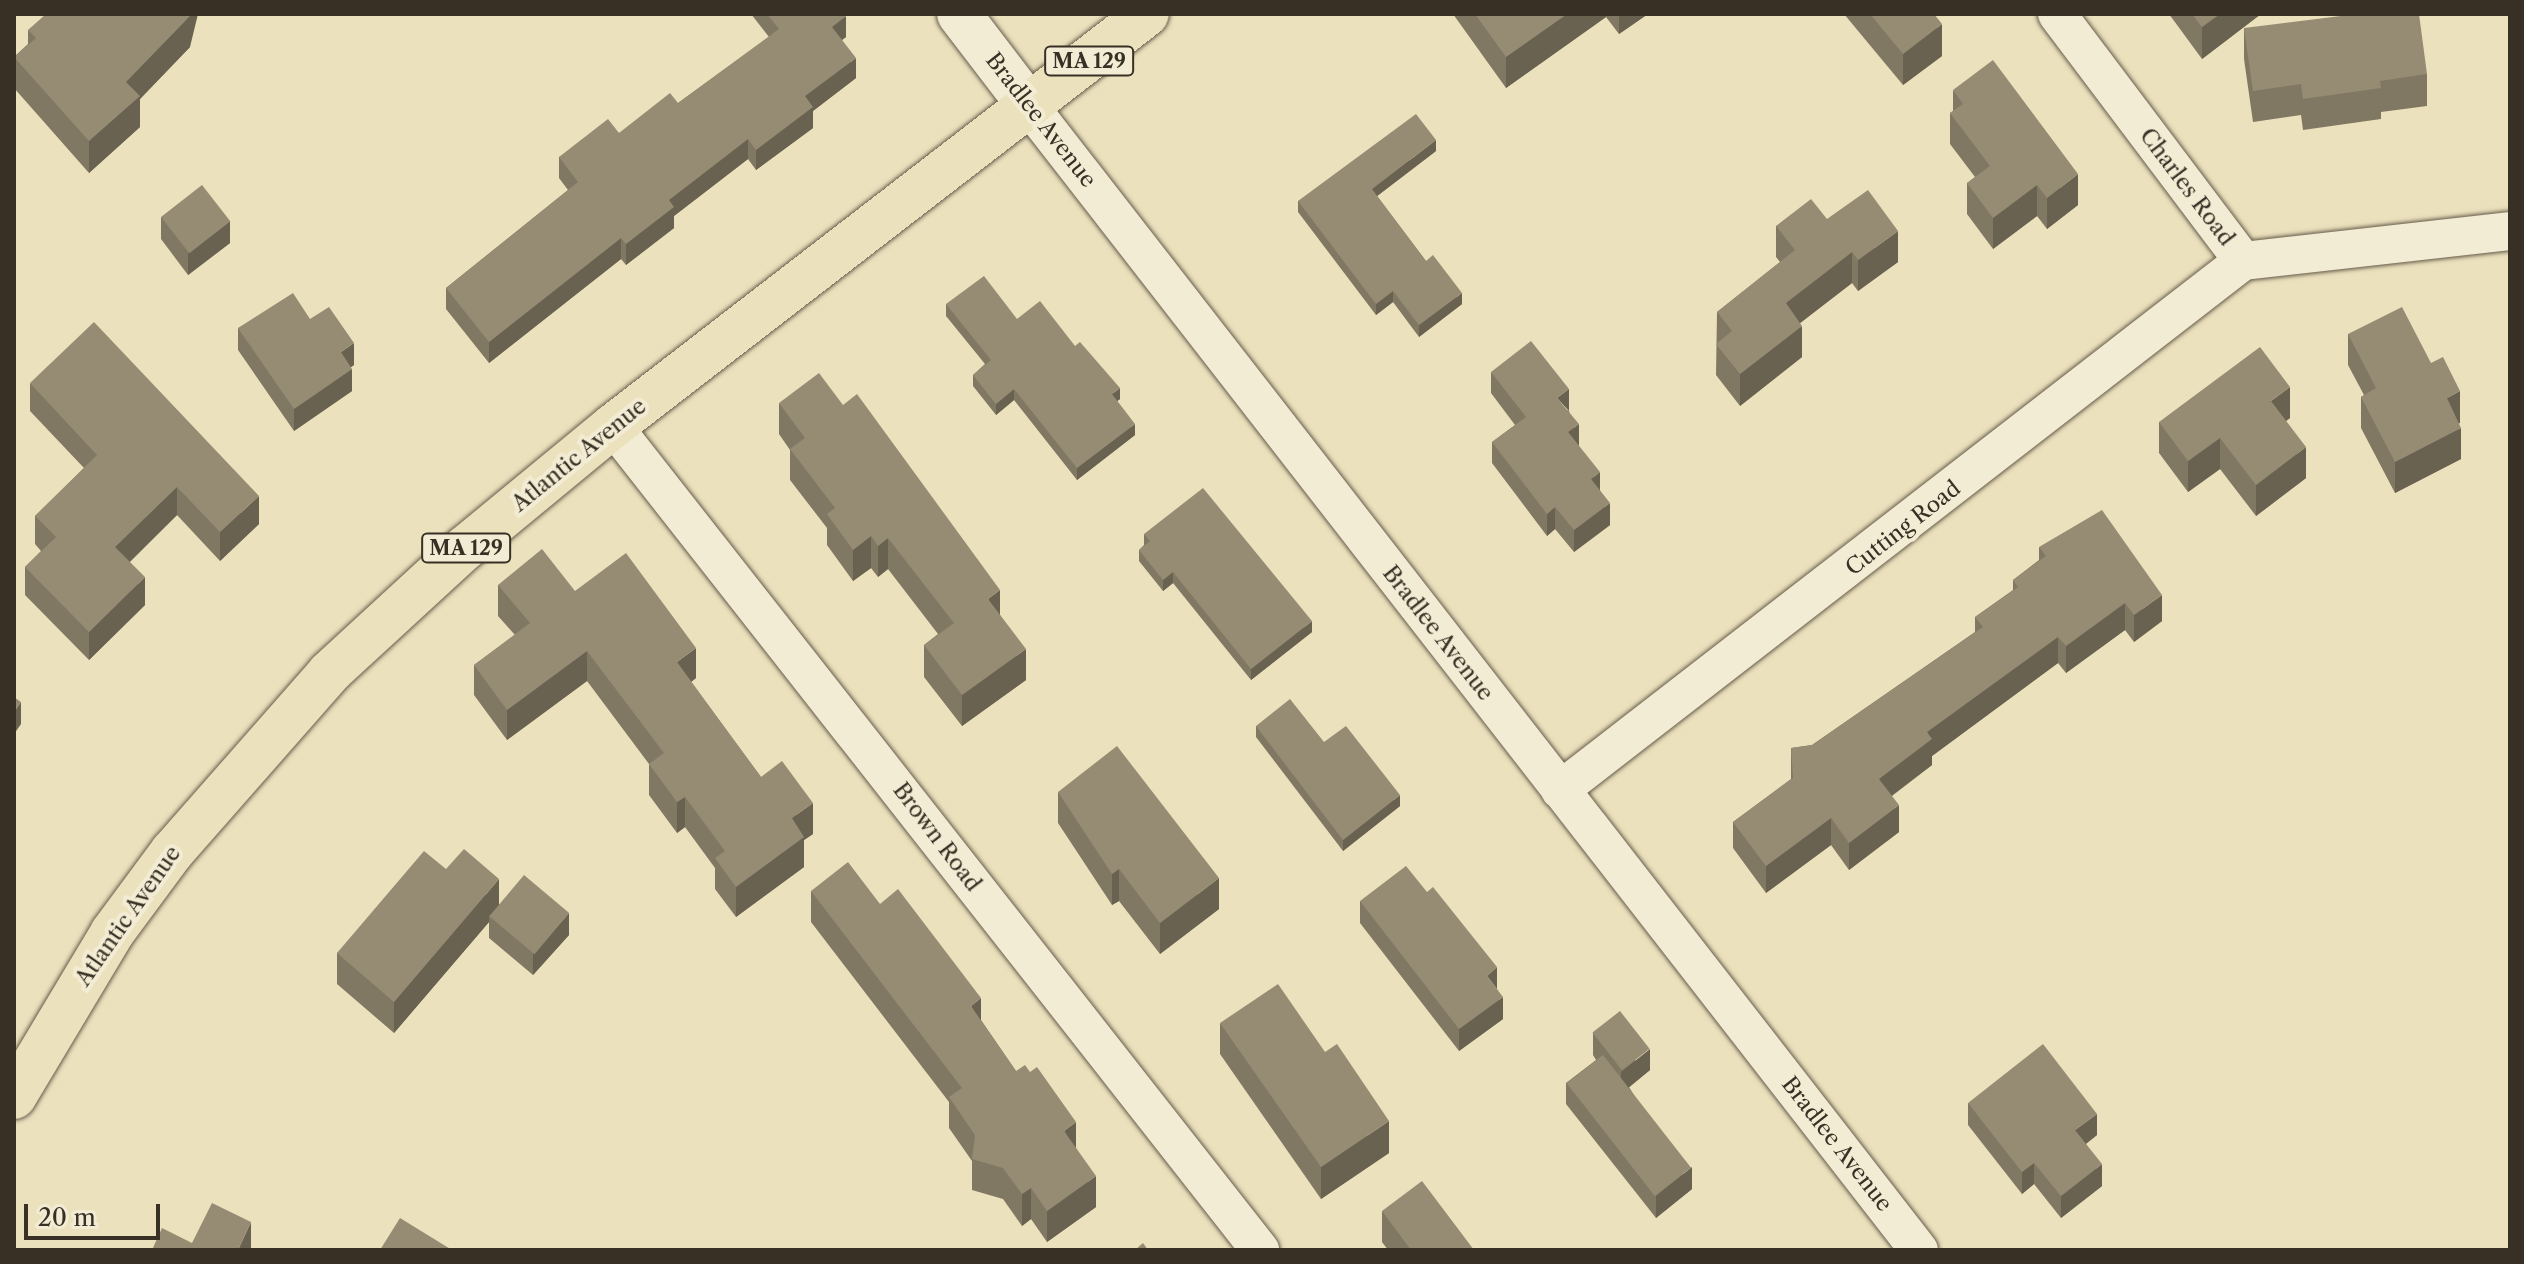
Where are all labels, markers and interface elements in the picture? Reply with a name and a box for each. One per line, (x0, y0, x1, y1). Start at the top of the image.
road number: MA 129 (1043, 45, 1135, 77)
street label: Bradlee Avenue (980, 47, 1102, 193)
street label: Charles Road (2134, 123, 2240, 251)
street label: Atlantic Avenue (506, 393, 652, 517)
street label: Cutting Road (1840, 475, 1966, 581)
road number: MA 129 (420, 532, 512, 564)
street label: Bradlee Avenue (1377, 560, 1499, 706)
street label: Brown Road (888, 777, 986, 897)
street label: Atlantic Avenue (70, 841, 186, 991)
street label: Bradlee Avenue (1776, 1071, 1898, 1217)
scale bar (28, 1188, 164, 1238)
text: 20 m (38, 1203, 96, 1232)

